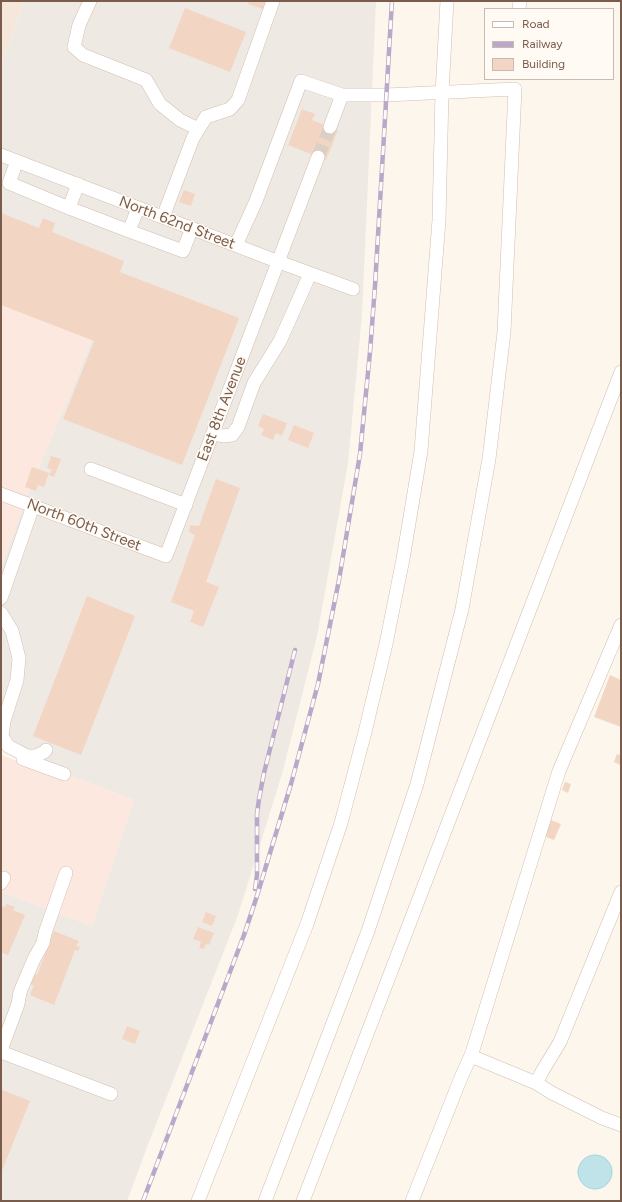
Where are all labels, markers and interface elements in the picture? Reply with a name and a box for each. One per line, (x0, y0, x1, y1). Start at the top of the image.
legend (484, 8, 614, 80)
text: Road (522, 17, 550, 31)
text: Railway (522, 37, 563, 51)
text: Building (522, 57, 565, 71)
street label: North 62nd Street (116, 193, 238, 253)
street label: East 8th Avenue (194, 354, 250, 464)
street label: North 60th Street (24, 495, 144, 555)

